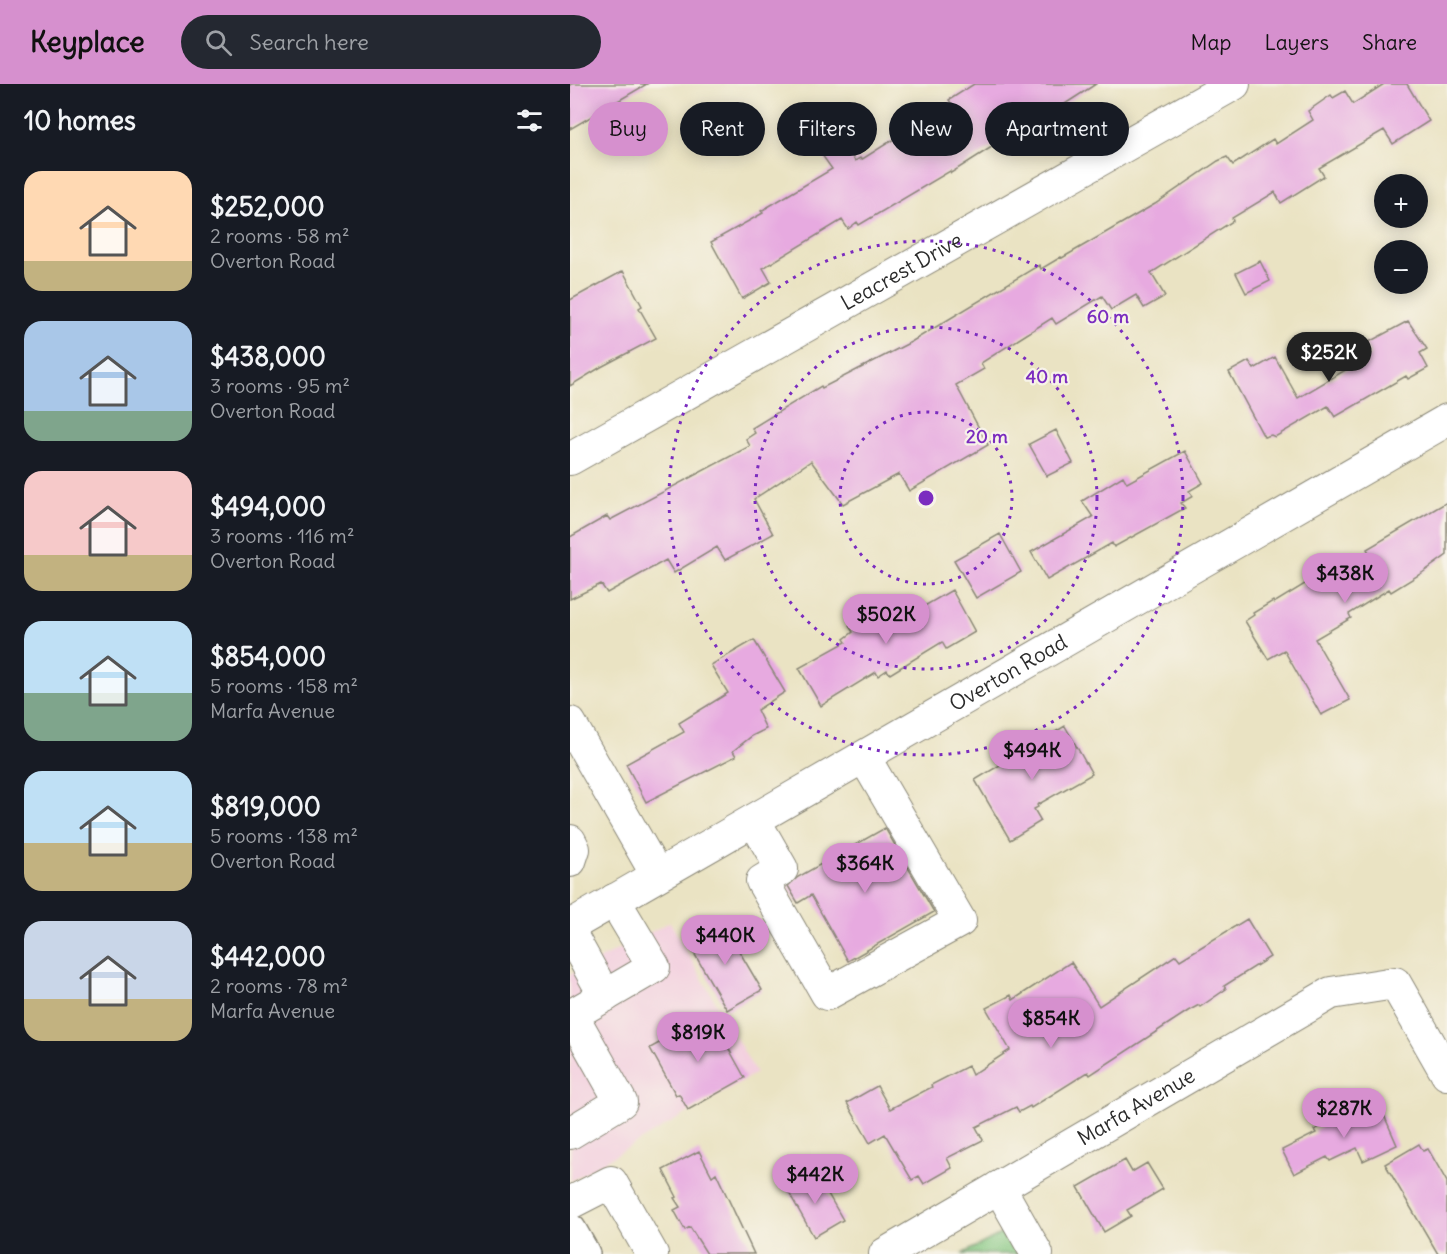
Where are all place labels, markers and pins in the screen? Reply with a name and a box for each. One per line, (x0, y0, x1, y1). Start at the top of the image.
pin: $252K (1287, 332, 1371, 383)
centre of rings (916, 488, 936, 508)
pin: $438K (1303, 553, 1387, 604)
pin: $502K (844, 594, 928, 645)
pin: $494K (990, 730, 1074, 781)
pin: $364K (823, 843, 907, 894)
pin: $440K (683, 915, 767, 966)
pin: $854K (1009, 998, 1093, 1049)
pin: $819K (656, 1012, 740, 1063)
pin: $287K (1302, 1088, 1386, 1139)
pin: $442K (773, 1154, 857, 1205)

